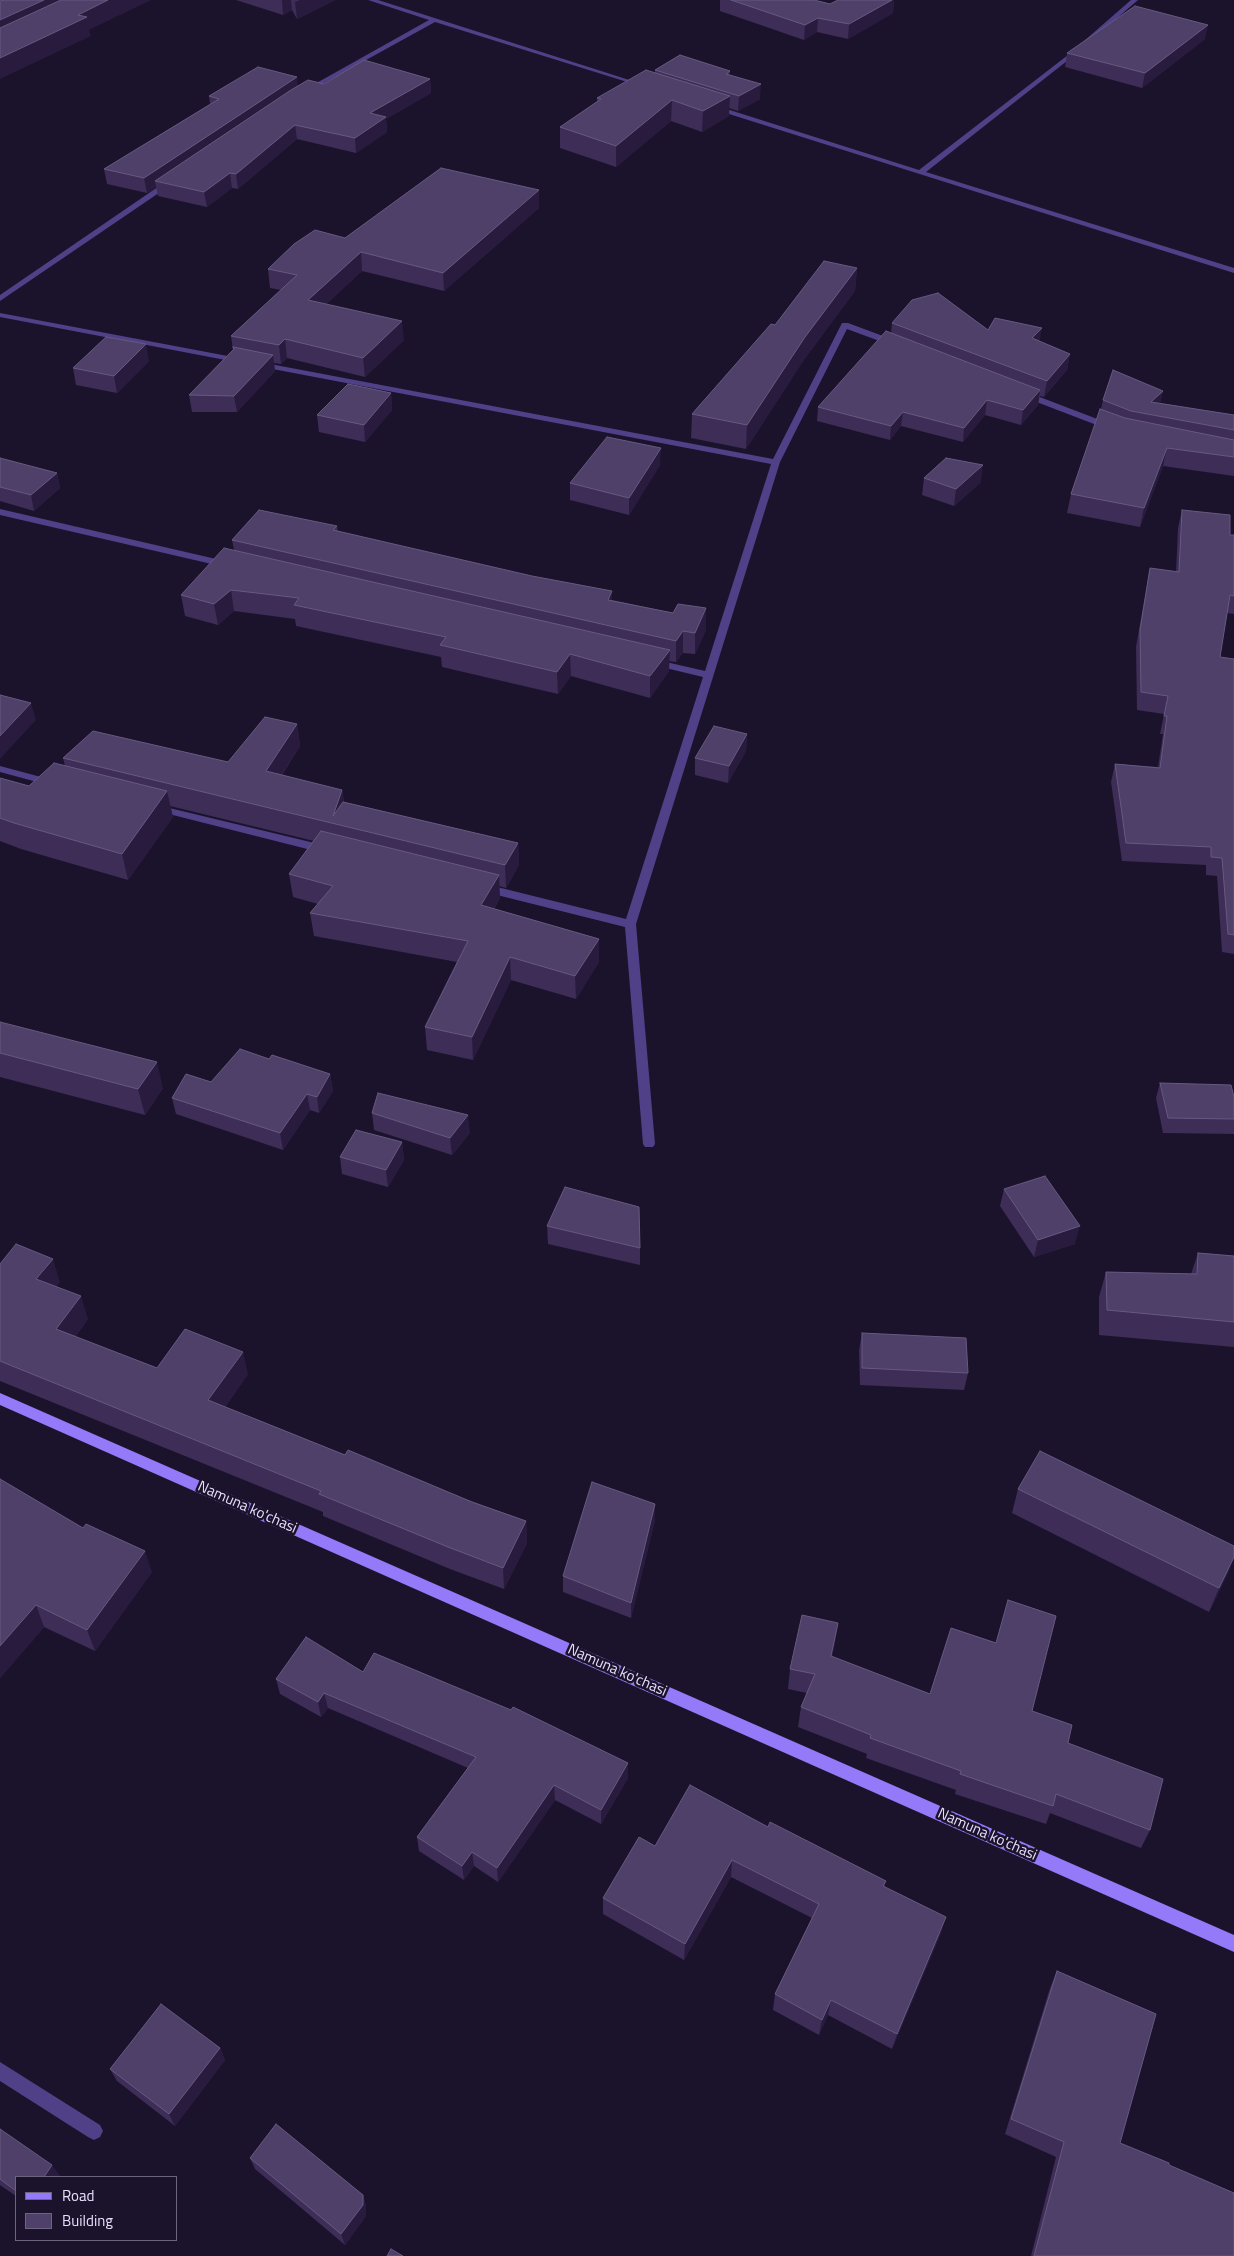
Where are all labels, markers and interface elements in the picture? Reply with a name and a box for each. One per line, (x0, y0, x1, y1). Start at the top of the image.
street label: Namuna ko'chasi (194, 1478, 300, 1538)
street label: Namuna ko'chasi (564, 1641, 670, 1701)
street label: Namuna ko'chasi (934, 1805, 1040, 1865)
legend (15, 2176, 178, 2241)
text: Road (62, 2184, 94, 2207)
text: Building (62, 2209, 113, 2232)

